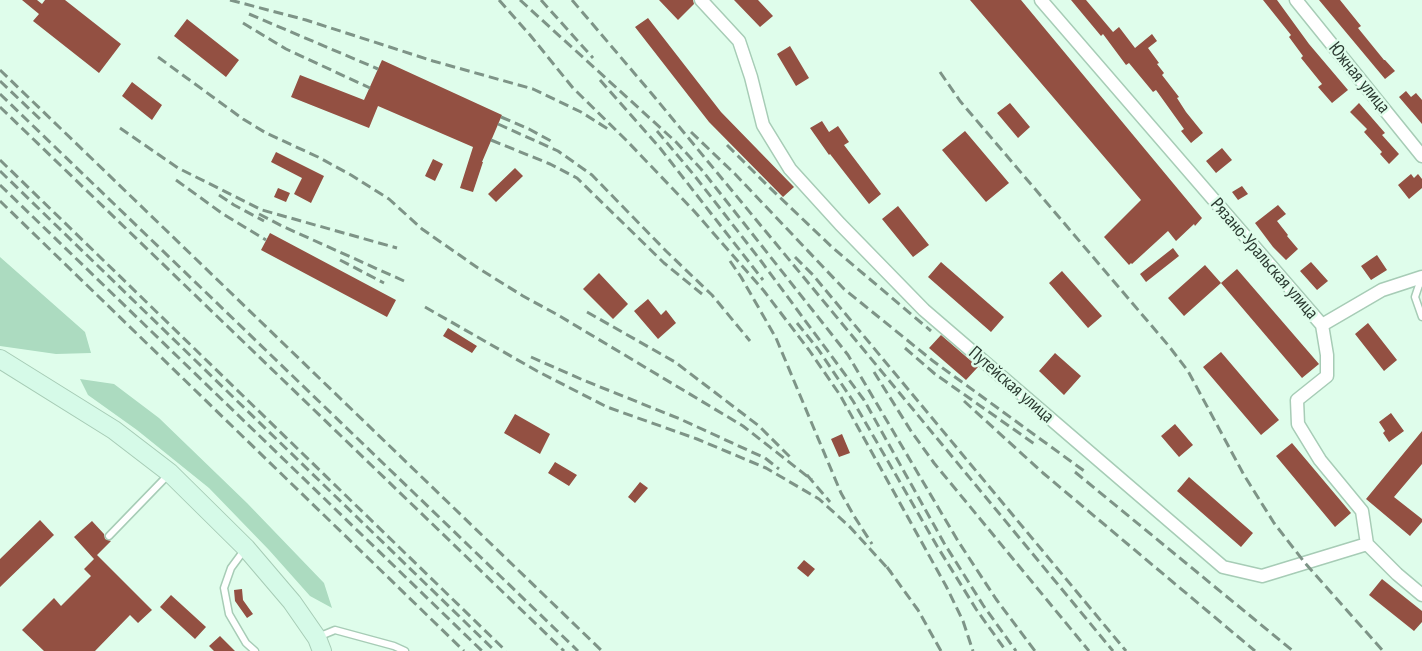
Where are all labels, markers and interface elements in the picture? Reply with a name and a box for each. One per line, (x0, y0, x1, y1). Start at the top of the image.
street label: Южная улица (1324, 38, 1394, 118)
street label: Рязано-Уральская улица (1206, 194, 1322, 324)
street label: Путейская улица (964, 342, 1058, 428)

